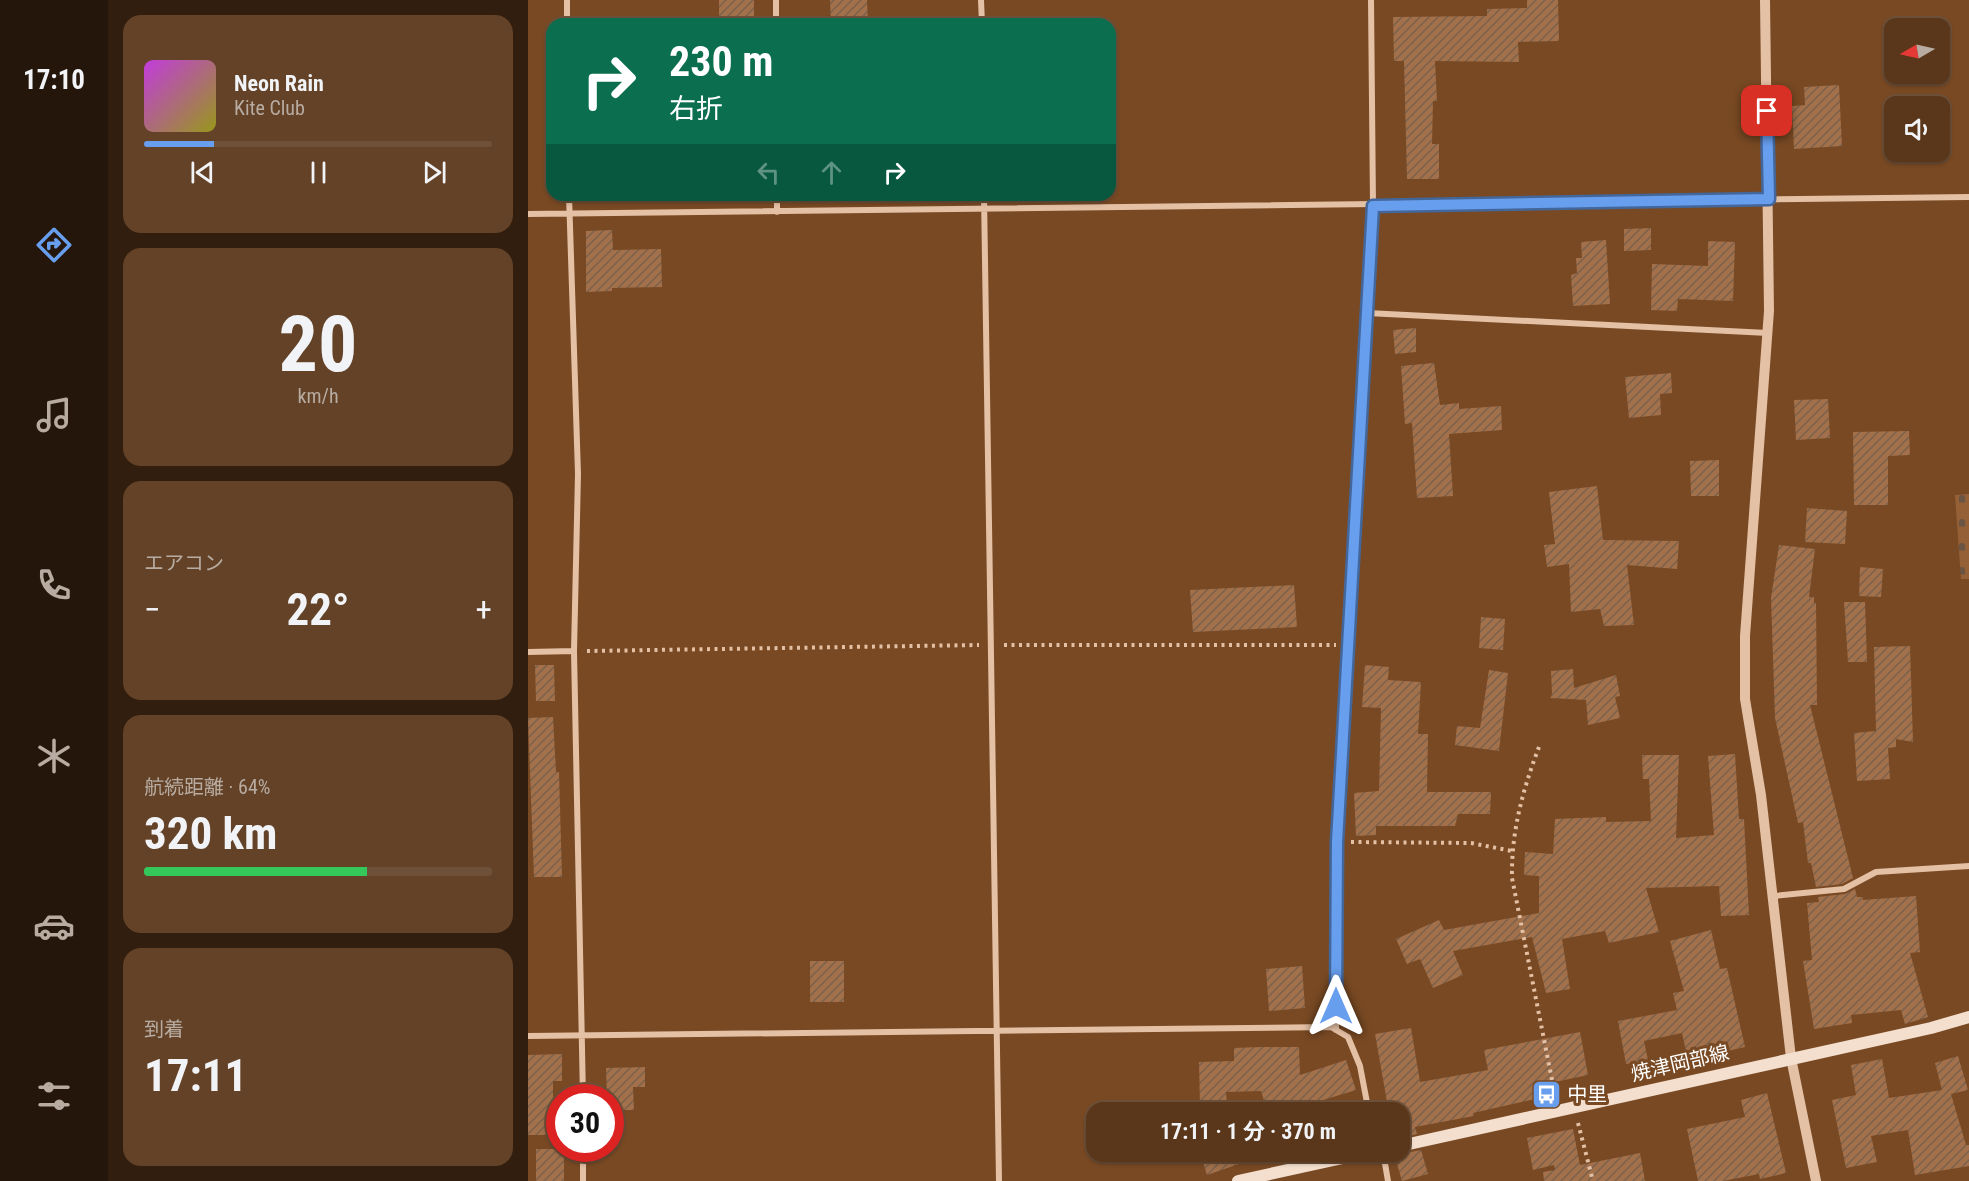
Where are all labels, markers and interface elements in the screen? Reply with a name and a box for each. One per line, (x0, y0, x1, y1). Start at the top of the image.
north arrow (1884, 18, 1950, 84)
map controls (1884, 18, 1950, 162)
text: 230 m (669, 37, 774, 86)
icon: right (570, 42, 648, 120)
text: 17:10 (23, 64, 85, 96)
text: Neon Rain (234, 71, 324, 96)
pin (1741, 85, 1792, 136)
text: 右折 (669, 93, 723, 125)
icon: arrive (1750, 94, 1783, 127)
text: Kite Club (234, 96, 305, 120)
button: sound (1884, 96, 1950, 162)
icon: previous (186, 156, 219, 189)
icon: pause (302, 156, 335, 189)
icon: next (418, 156, 451, 189)
icon: left (752, 156, 785, 189)
icon: ahead (815, 156, 848, 189)
icon: right (878, 156, 911, 189)
icon: directions (33, 224, 75, 266)
text: 20 (279, 299, 357, 390)
text: km/h (297, 384, 339, 408)
icon: music (33, 394, 75, 436)
text: エアコン (144, 551, 224, 575)
icon: phone (33, 564, 75, 606)
text: 22° (287, 583, 350, 636)
text: − (144, 590, 161, 629)
text: + (476, 590, 492, 629)
icon: climate (33, 735, 75, 777)
text: 航続距離 · 64% (144, 775, 270, 799)
text: 320 km (144, 807, 277, 860)
icon: car (33, 905, 75, 947)
position arrow (1304, 974, 1368, 1038)
text: 到着 (144, 1017, 184, 1041)
street label: 焼津岡部線 (1629, 1040, 1731, 1086)
text: 17:11 (144, 1049, 247, 1102)
icon: filters (33, 1075, 75, 1117)
bus stop icon: 中里 (1530, 1078, 1562, 1110)
place label: 中里 (1567, 1082, 1607, 1106)
speed limit sign: 30 (546, 1084, 624, 1162)
text: 17:11 · 1 分 · 370 m (1160, 1119, 1336, 1144)

